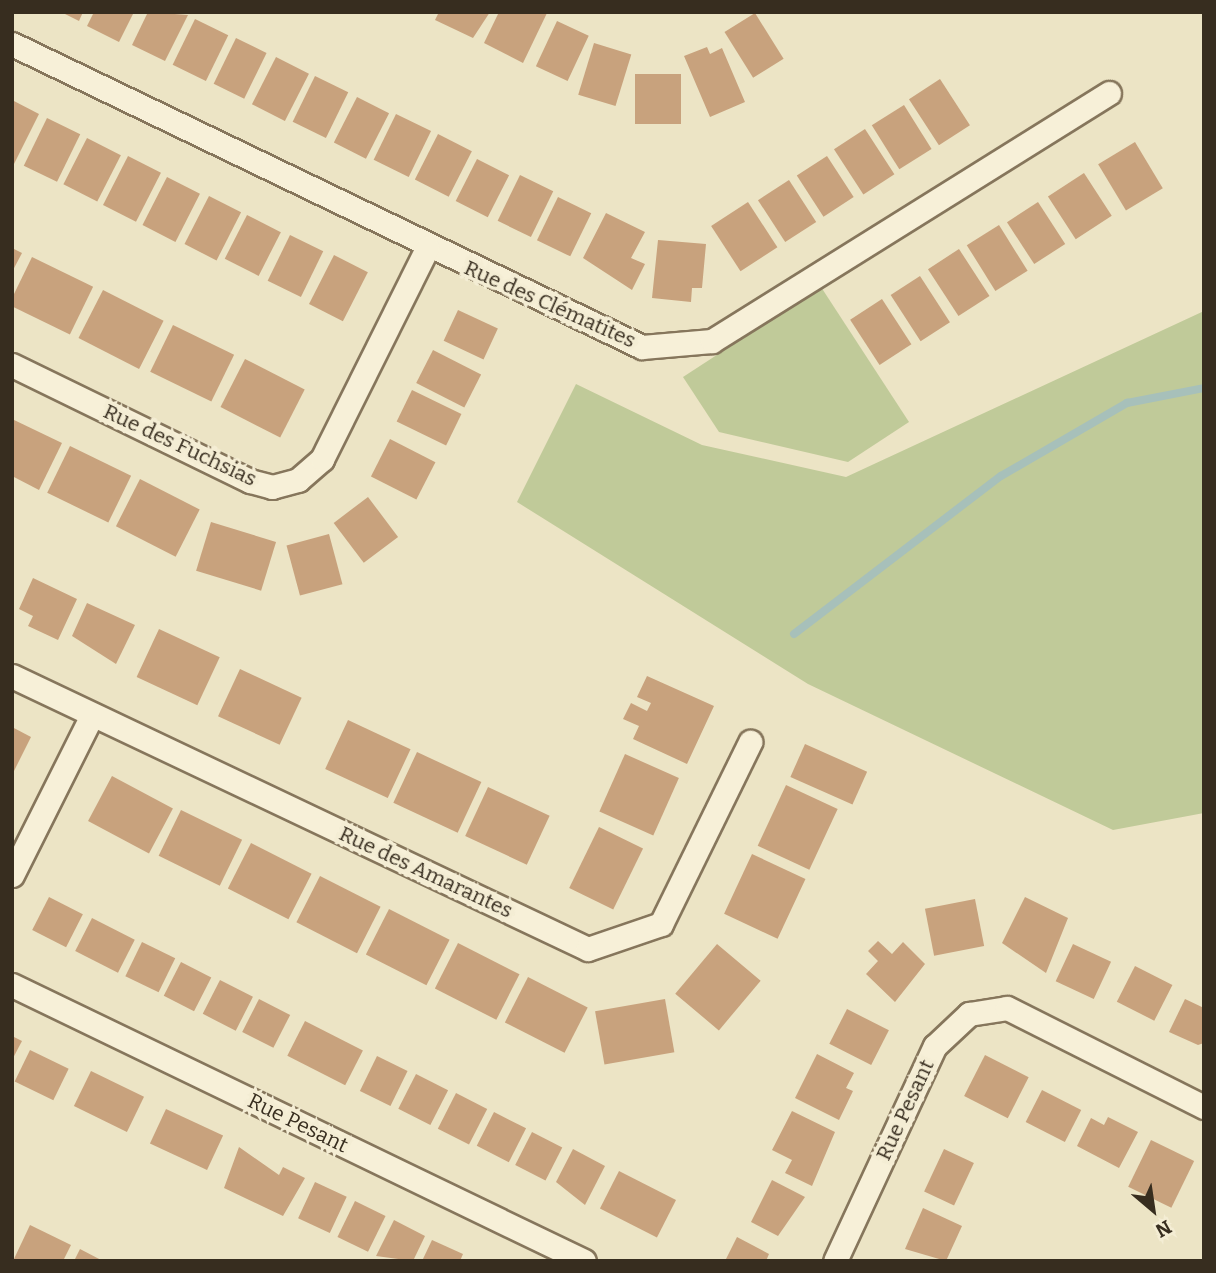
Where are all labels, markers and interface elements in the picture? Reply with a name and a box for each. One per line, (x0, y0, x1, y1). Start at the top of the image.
street label: Rue des Clématites (460, 255, 640, 353)
street label: Rue des Fuchsias (99, 399, 261, 491)
street label: Rue des Amarantes (335, 821, 517, 923)
street label: Rue Pesant (871, 1056, 939, 1164)
street label: Rue Pesant (244, 1088, 352, 1158)
north arrow (1118, 1175, 1188, 1245)
text: N (1151, 1215, 1175, 1242)

